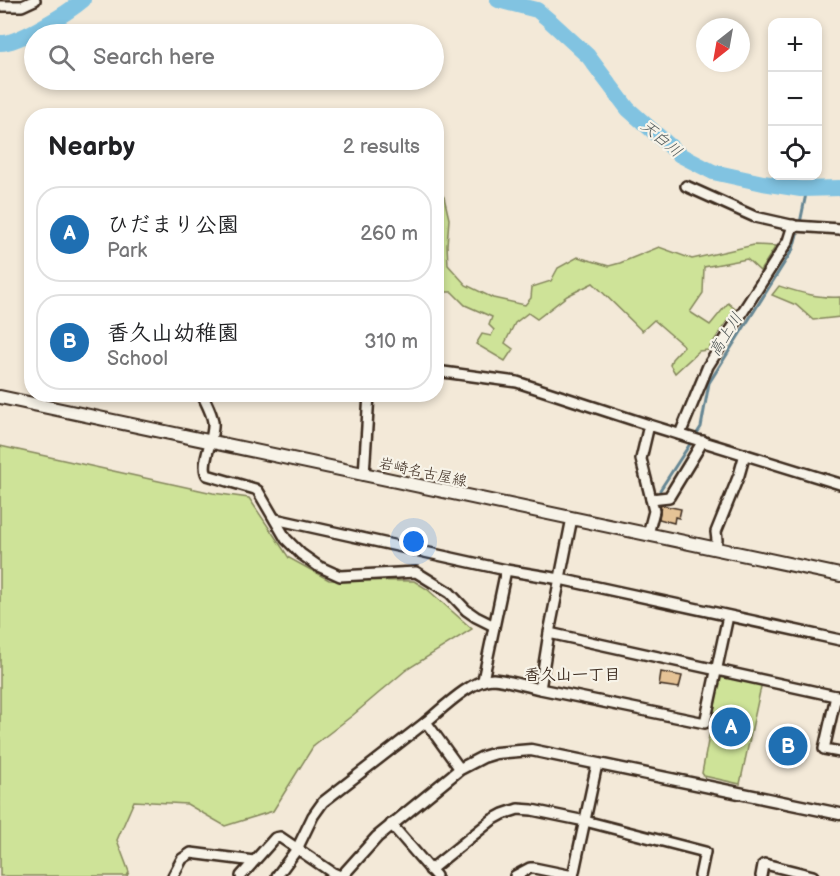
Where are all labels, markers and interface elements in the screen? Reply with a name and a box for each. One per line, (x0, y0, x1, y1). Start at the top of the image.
north arrow (696, 18, 750, 72)
map controls (768, 18, 822, 180)
button: + (768, 18, 822, 72)
search box (24, 24, 444, 90)
icon: search (45, 41, 78, 74)
text: Search here (93, 44, 215, 71)
button: − (768, 72, 822, 126)
water label: 天白川 (637, 116, 686, 162)
button: locate (768, 126, 822, 180)
text: Nearby (48, 132, 135, 163)
text: 2 results (343, 135, 420, 159)
text: ひだまり公園 (107, 212, 239, 239)
text: A (63, 222, 76, 246)
text: 260 m (360, 222, 418, 246)
text: Park (107, 239, 147, 263)
water label: 高上川 (705, 309, 747, 360)
text: 香久山幼稚園 (107, 320, 239, 347)
text: B (62, 330, 77, 354)
text: 310 m (364, 330, 418, 354)
text: School (107, 347, 168, 371)
street label: 岩崎名古屋線 (377, 454, 469, 491)
your location (399, 527, 428, 556)
district label: 香久山一丁目 (524, 666, 620, 685)
pin: A (712, 704, 750, 750)
pin: B (768, 724, 808, 768)

